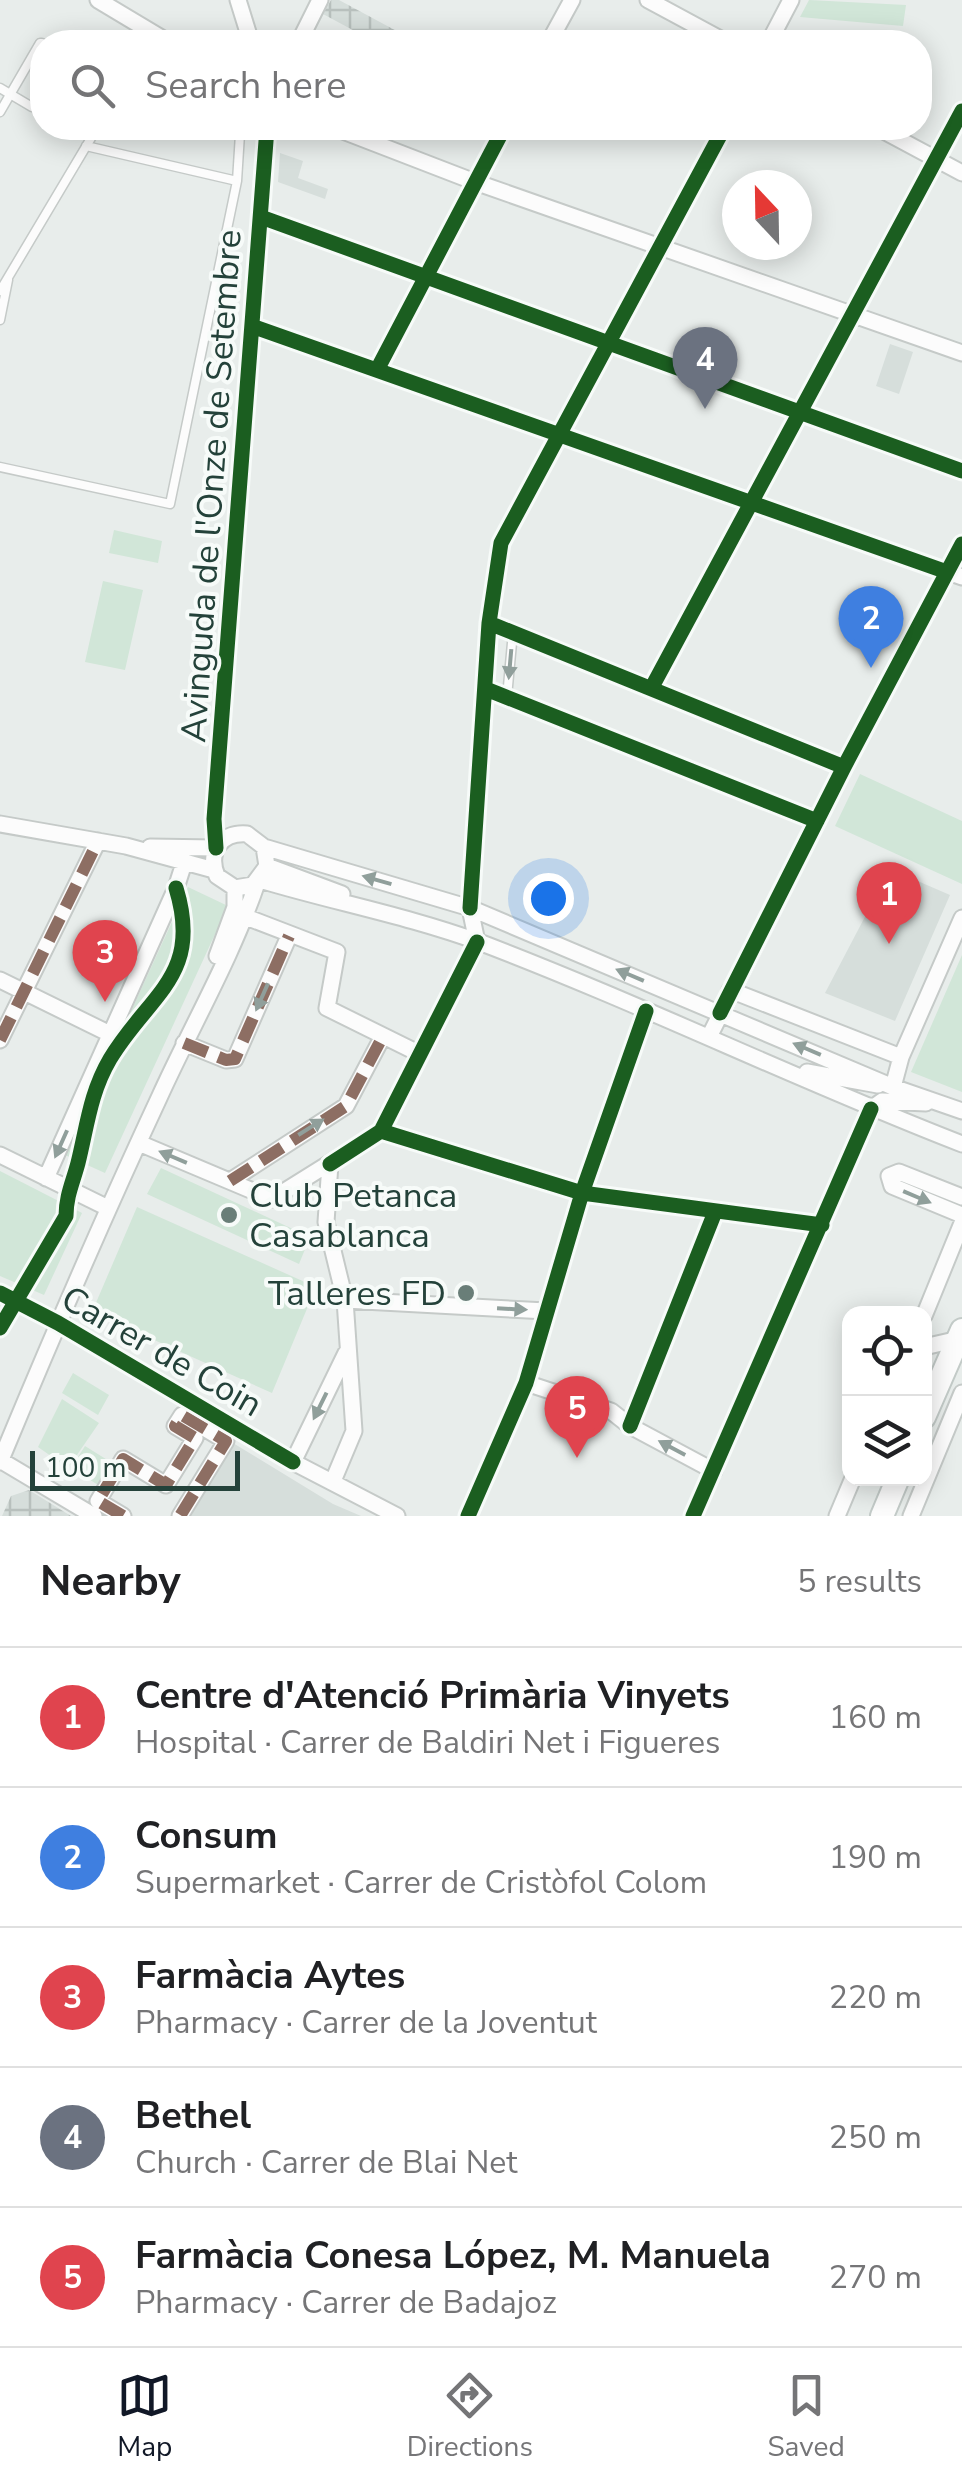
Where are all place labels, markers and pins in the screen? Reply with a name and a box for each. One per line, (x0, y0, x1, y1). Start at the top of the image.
pin: 4 (672, 326, 738, 409)
pin: 2 (838, 586, 904, 668)
pin: 1 (856, 862, 922, 944)
pin: 3 (72, 920, 138, 1002)
place label: Club Petanca Casablanca (249, 1172, 457, 1259)
marker: Club Petanca Casablanca (218, 1204, 240, 1226)
place label: Talleres FD (268, 1270, 446, 1317)
marker: Talleres FD (455, 1282, 477, 1304)
pin: 5 (544, 1376, 610, 1458)

